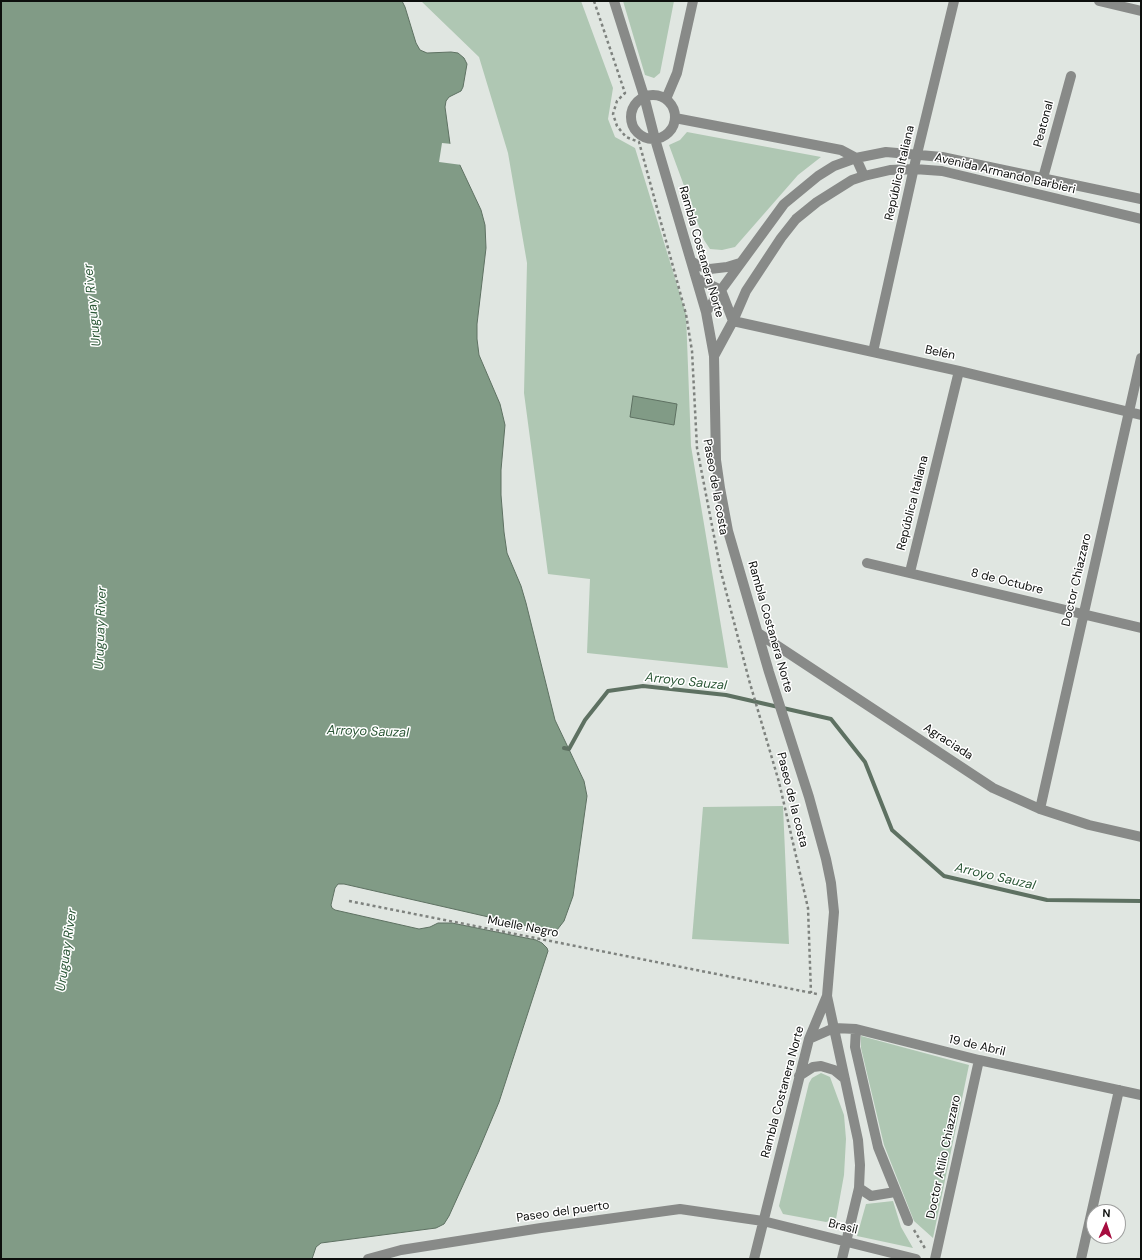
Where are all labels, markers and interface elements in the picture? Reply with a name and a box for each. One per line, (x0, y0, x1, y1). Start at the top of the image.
street label: Peatonal (1031, 99, 1057, 149)
street label: República Italiana (882, 124, 918, 222)
street label: Avenida Armando Barbieri (933, 151, 1077, 197)
street label: Rambla Costanera Norte (675, 185, 727, 319)
water label: Uruguay River (81, 263, 105, 347)
street label: Belén (924, 343, 956, 363)
street label: Paseo de la costa (699, 438, 731, 536)
street label: República Italiana (894, 454, 932, 552)
street label: Doctor Chiazzaro (1059, 532, 1095, 628)
street label: Rambla Costanera Norte (744, 560, 796, 694)
street label: 8 de Octubre (969, 566, 1045, 598)
water label: Uruguay River (92, 586, 110, 670)
water label: Arroyo Sauzal (644, 670, 728, 694)
street label: Agraciada (921, 721, 975, 763)
water label: Arroyo Sauzal (327, 723, 409, 741)
street label: Paseo de la costa (773, 751, 811, 849)
water label: Arroyo Sauzal (953, 860, 1037, 894)
water label: Uruguay River (53, 908, 81, 992)
street label: Muelle Negro (486, 913, 560, 941)
street label: Rambla Costanera Norte (758, 1025, 808, 1159)
street label: 19 de Abril (947, 1033, 1007, 1059)
street label: Doctor Atilio Chiazzaro (924, 1094, 964, 1220)
street label: Paseo del puerto (516, 1198, 610, 1226)
north arrow (1086, 1204, 1126, 1244)
text: N (1102, 1206, 1111, 1220)
street label: Brasil (827, 1216, 859, 1238)

